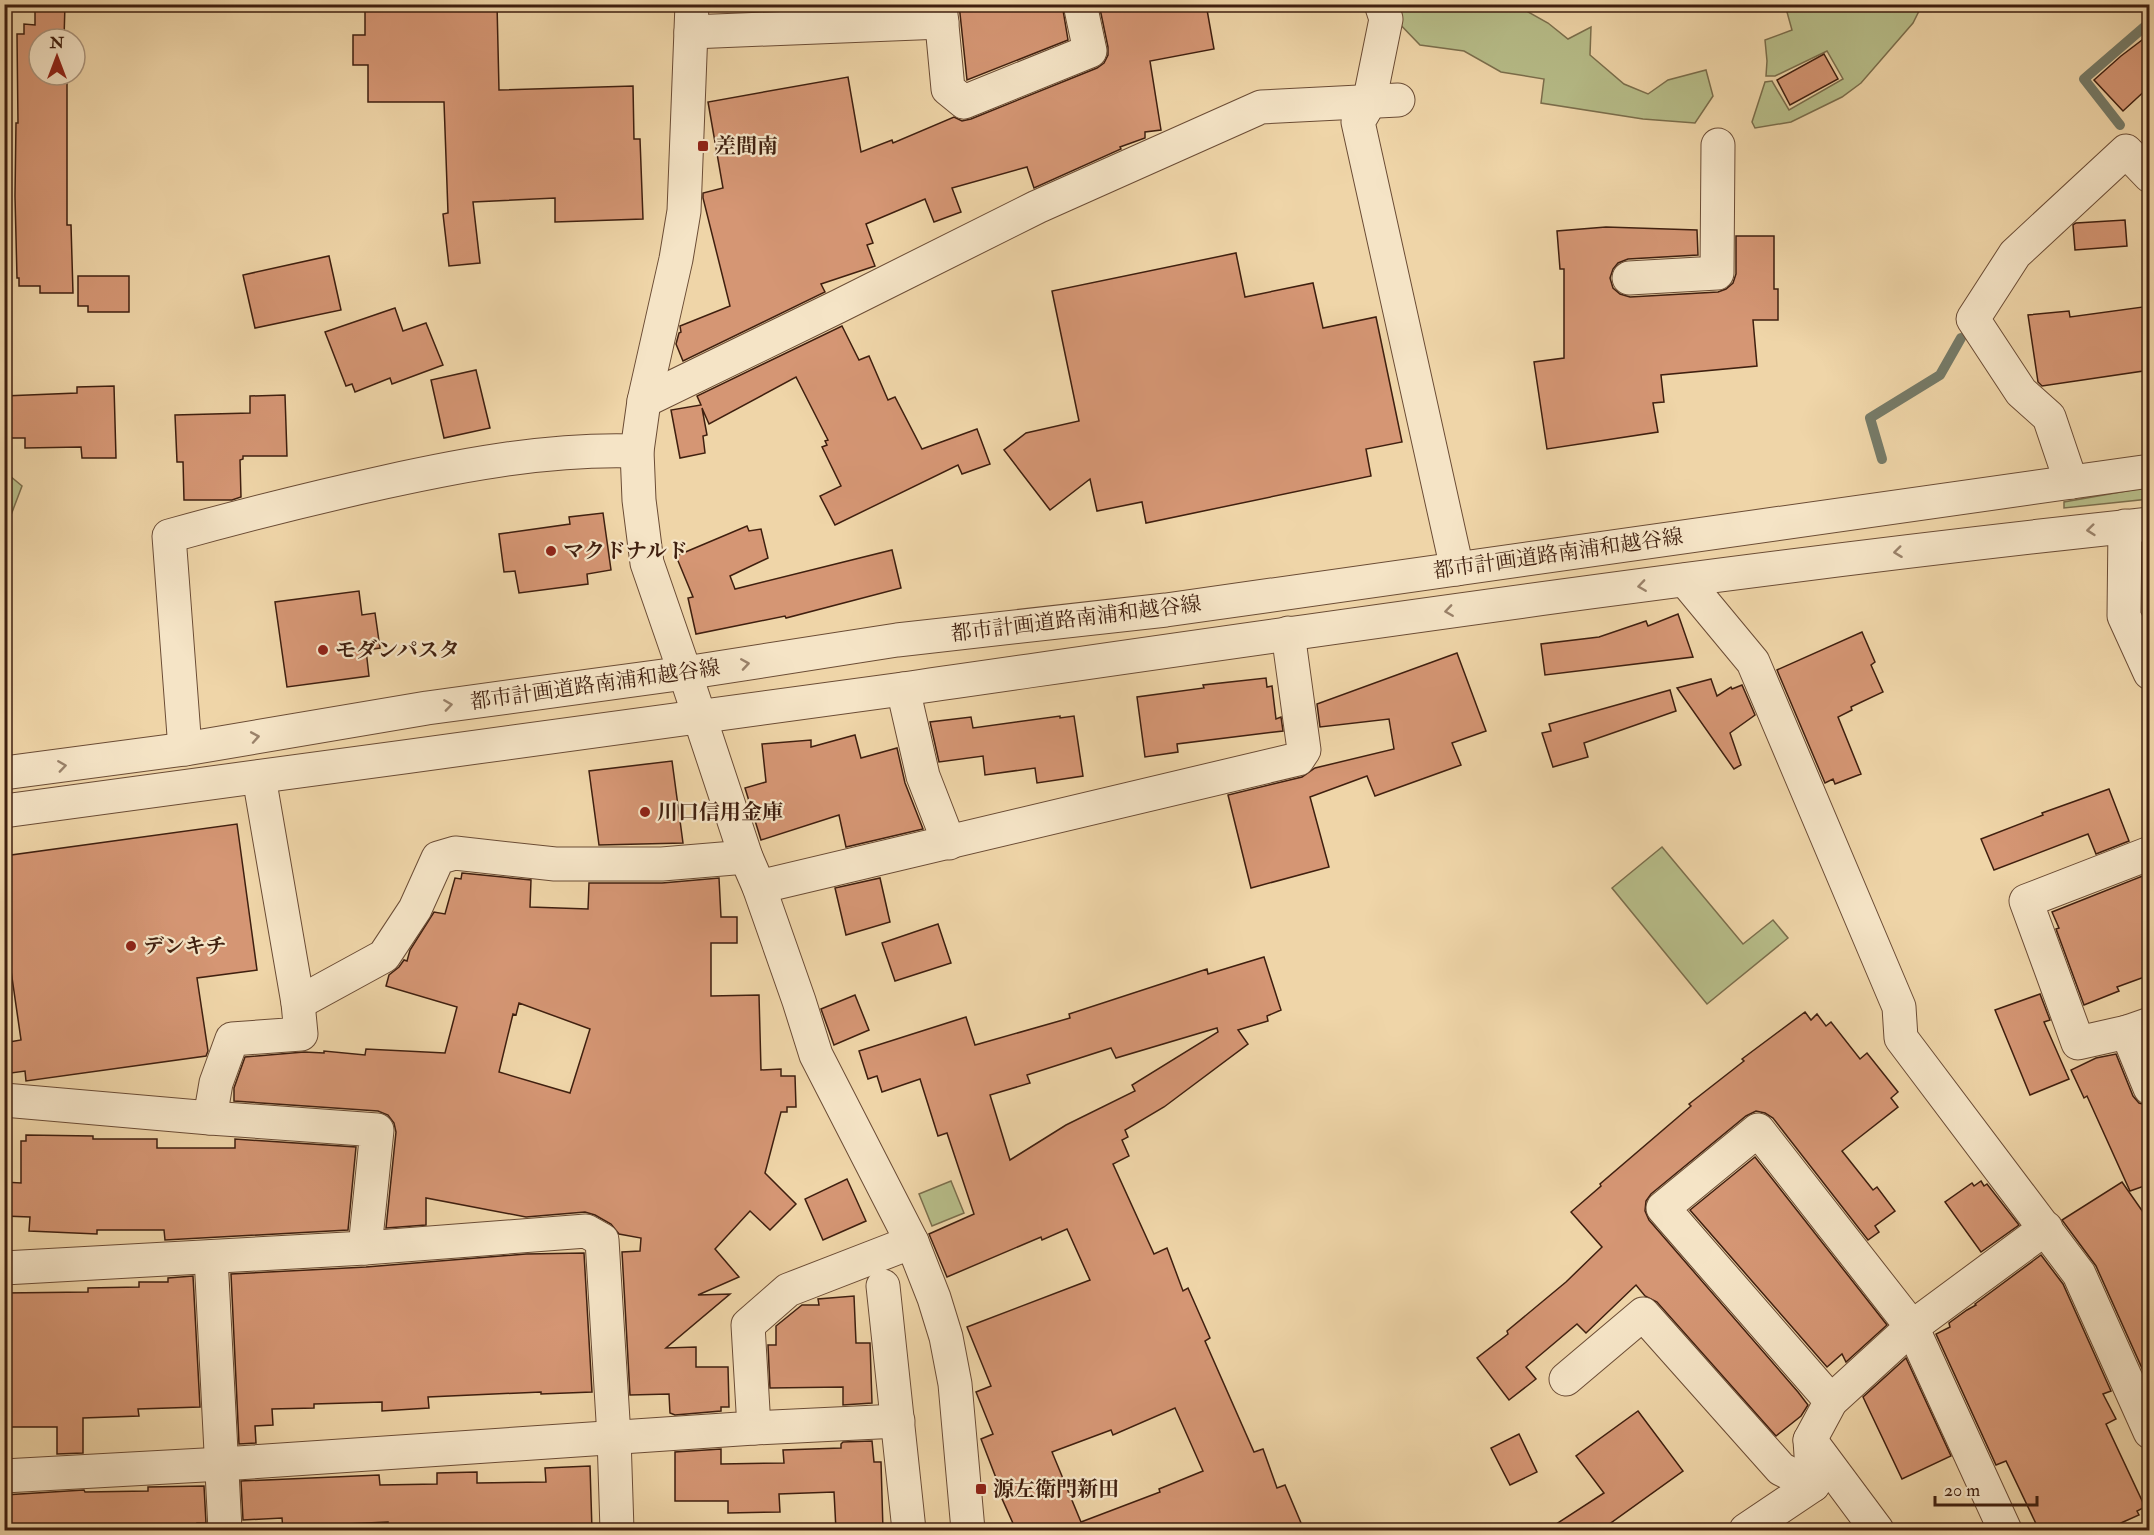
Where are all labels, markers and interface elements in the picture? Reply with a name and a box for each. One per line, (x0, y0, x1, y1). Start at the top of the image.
north arrow (27, 27, 87, 87)
text: N (49, 33, 65, 53)
place label: 差間南 (715, 133, 778, 160)
marker: 差間南 (696, 139, 710, 153)
street label: 都市計画道路南浦和越谷線 (1431, 523, 1685, 585)
one-way arrow (2087, 523, 2096, 536)
place label: マクドナルド (563, 538, 688, 565)
marker: マクドナルド (544, 544, 558, 558)
one-way arrow (1893, 546, 1902, 558)
one-way arrow (1637, 579, 1646, 591)
street label: 都市計画道路南浦和越谷線 (949, 590, 1203, 648)
one-way arrow (1444, 605, 1453, 617)
place label: モダンパスタ (335, 637, 460, 664)
marker: モダンパスタ (316, 643, 330, 657)
street label: 都市計画道路南浦和越谷線 (468, 654, 722, 716)
one-way arrow (739, 658, 749, 671)
one-way arrow (443, 699, 452, 711)
one-way arrow (251, 732, 260, 744)
one-way arrow (58, 760, 67, 772)
place label: 川口信用金庫 (657, 799, 783, 826)
marker: 川口信用金庫 (638, 805, 652, 819)
place label: デンキチ (143, 933, 227, 960)
marker: デンキチ (124, 939, 138, 953)
scale bar (1935, 1469, 2037, 1507)
place label: 源左衛門新田 (993, 1476, 1119, 1503)
text: 20 m (1944, 1479, 1980, 1502)
marker: 源左衛門新田 (974, 1482, 988, 1496)

